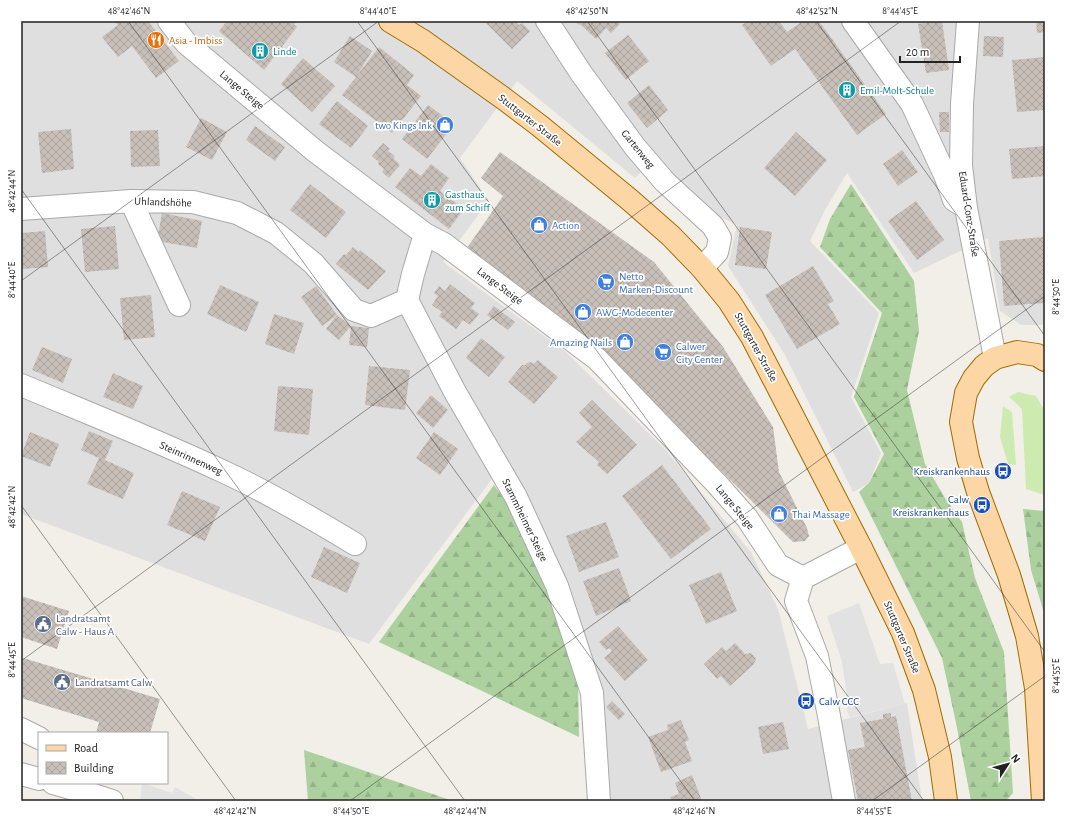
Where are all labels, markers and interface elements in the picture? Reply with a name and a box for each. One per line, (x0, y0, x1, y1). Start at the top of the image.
text: 48°42'46"N (108, 6, 150, 16)
text: 8°44'40"E (360, 6, 397, 16)
text: 48°42'50"N (566, 6, 608, 16)
text: 48°42'52"N (796, 6, 838, 16)
text: 8°44'45"E (882, 6, 918, 16)
restaurant icon: Asia - Imbiss (146, 30, 166, 50)
place label: Asia - Imbiss (169, 35, 222, 46)
scale bar (900, 38, 960, 64)
building icon: Linde (250, 41, 270, 61)
place label: Linde (273, 46, 297, 57)
text: 20 m (906, 46, 929, 58)
street label: Lange Steige (218, 68, 266, 112)
building icon: Emil-Molt-Schule (837, 80, 857, 100)
place label: Emil-Molt-Schule (860, 85, 934, 96)
street label: Stuttgarter Straße (496, 92, 564, 148)
shop icon: two Kings Ink (435, 115, 455, 135)
place label: two Kings Ink (375, 120, 432, 131)
street label: Gartenweg (619, 127, 657, 171)
text: 48°42'44"N (7, 170, 17, 212)
street label: Eduard-Conz-Straße (957, 170, 981, 258)
place label: Gasthaus zum Schiff (445, 189, 491, 213)
building icon: Gasthaus zum Schiff (422, 190, 442, 210)
street label: Uhlandshöhe (134, 195, 192, 209)
shop icon: Action (529, 215, 549, 235)
place label: Action (552, 220, 580, 231)
text: 8°44'40"E (7, 261, 17, 298)
street label: Lange Steige (475, 265, 525, 307)
place label: Netto Marken-Discount (619, 271, 693, 295)
supermarket icon: Netto Marken-Discount (596, 272, 616, 292)
text: 8°44'50"E (1051, 279, 1061, 315)
shop icon: AWG-Modecenter (573, 302, 593, 322)
place label: AWG-Modecenter (596, 307, 673, 318)
street label: Stuttgarter Straße (733, 311, 779, 383)
shop icon: Amazing Nails (615, 332, 635, 352)
place label: Amazing Nails (550, 337, 612, 348)
place label: Calwer City Center (676, 341, 723, 365)
supermarket icon: Calwer City Center (653, 342, 673, 362)
street label: Steinrinnenweg (158, 439, 225, 477)
bus stop icon: Kreiskrankenhaus (993, 461, 1013, 481)
place label: Kreiskrankenhaus (914, 466, 990, 477)
street label: Stammheimer Steige (500, 477, 550, 563)
street label: Lange Steige (714, 482, 756, 532)
text: 48°42'42"N (7, 486, 17, 528)
place label: Calw Kreiskrankenhaus (893, 494, 970, 518)
bus stop icon: Calw Kreiskrankenhaus (972, 495, 992, 515)
shop icon: Thai Massage (769, 504, 789, 524)
place label: Thai Massage (792, 509, 850, 520)
street label: Stuttgarter Straße (882, 599, 922, 675)
place label: Landratsamt Calw - Haus A (56, 613, 115, 637)
public building icon: Landratsamt Calw - Haus A (33, 614, 53, 634)
text: 8°44'45"E (7, 642, 17, 678)
text: 8°44'55"E (1051, 658, 1061, 693)
public building icon: Landratsamt Calw (52, 672, 72, 692)
place label: Landratsamt Calw (75, 677, 153, 688)
bus stop icon: Calw CCC (796, 691, 816, 711)
place label: Calw CCC (819, 696, 859, 707)
legend (38, 732, 168, 784)
text: Road (74, 742, 98, 754)
north arrow (988, 744, 1028, 784)
text: N (1009, 752, 1022, 765)
text: Building (74, 762, 114, 774)
text: 48°42'42"N (214, 806, 256, 816)
text: 8°44'50"E (333, 806, 369, 816)
text: 48°42'44"N (444, 806, 486, 816)
text: 48°42'46"N (673, 806, 715, 816)
text: 8°44'55"E (857, 806, 892, 816)

